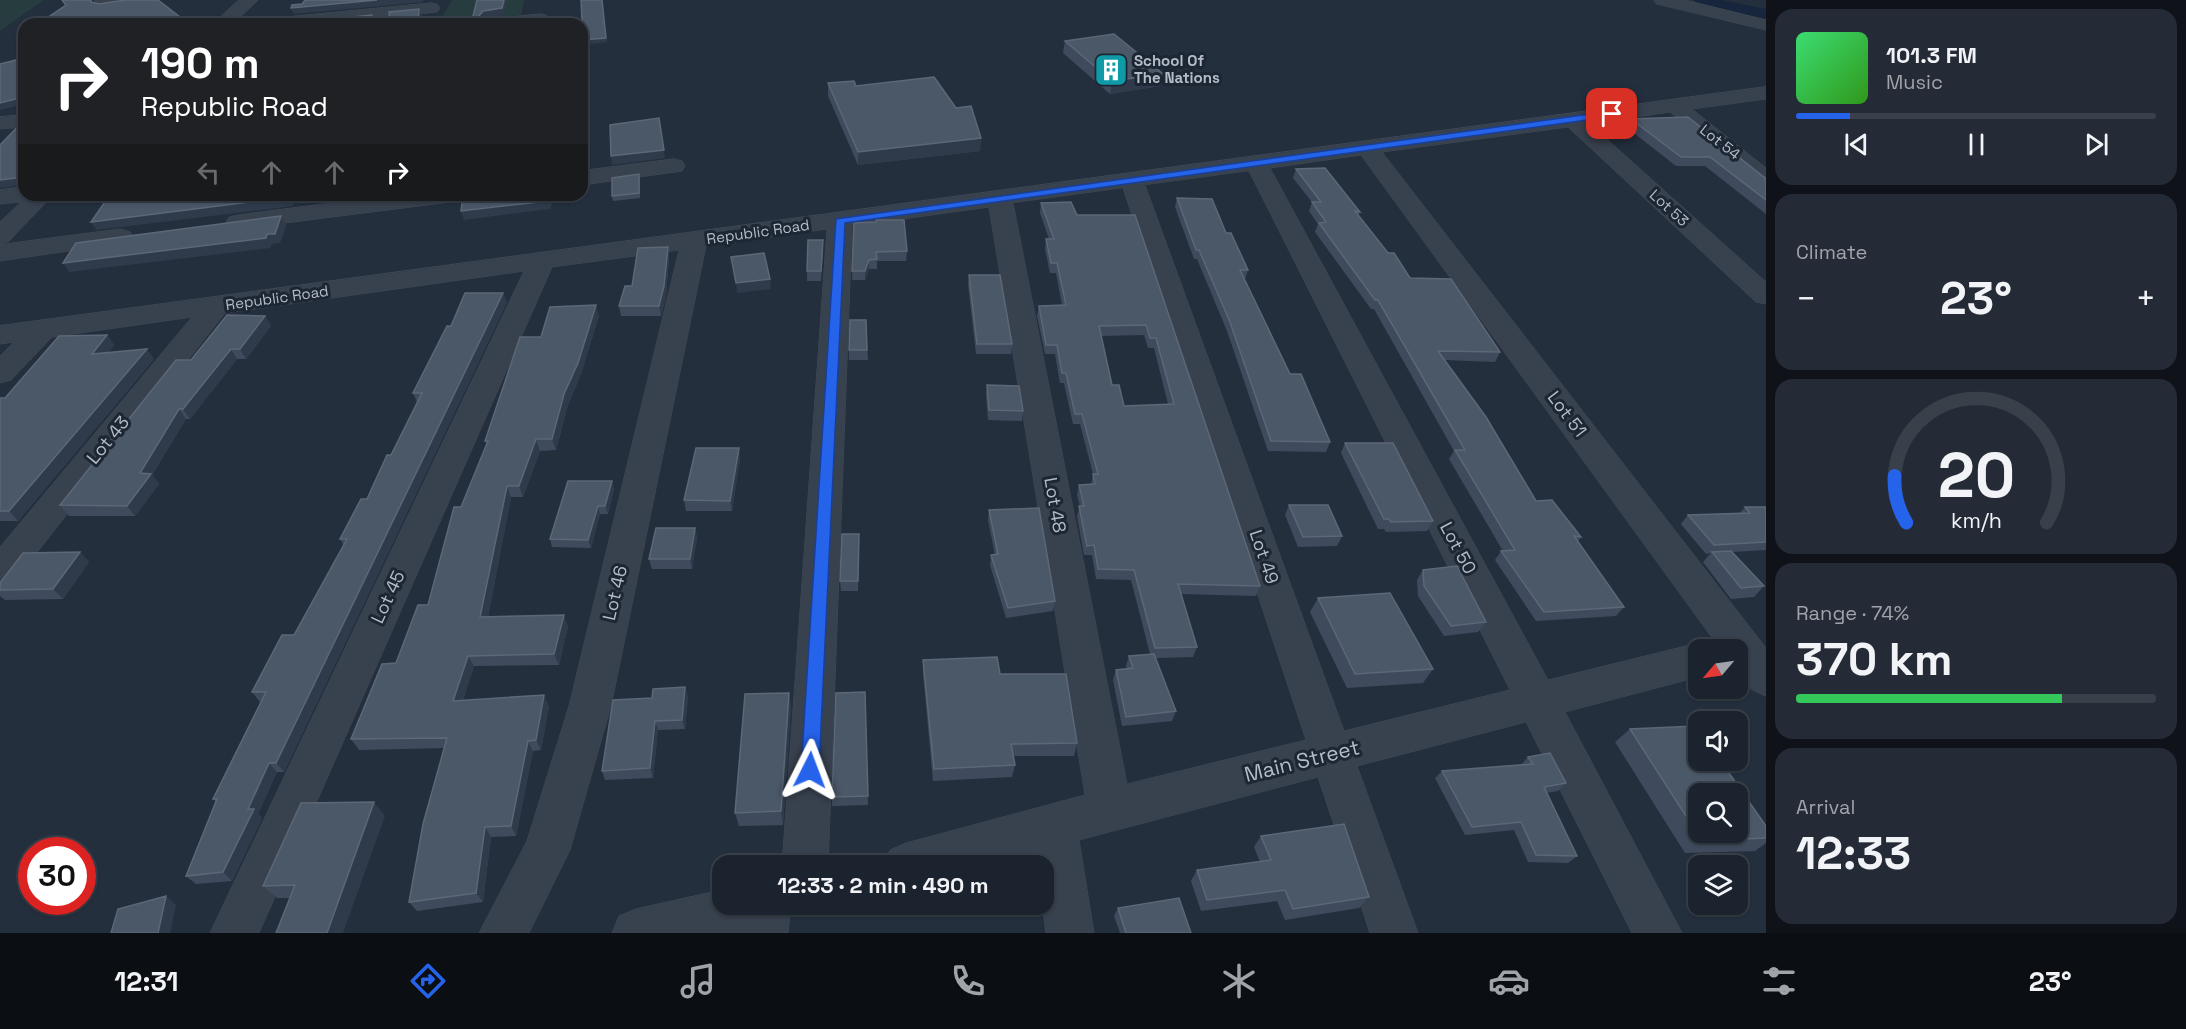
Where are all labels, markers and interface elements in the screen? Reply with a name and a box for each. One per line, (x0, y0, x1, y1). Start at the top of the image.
text: 190 m (141, 37, 260, 90)
text: 101.3 FM (1886, 41, 1977, 69)
icon: right (42, 42, 120, 120)
place label: School Of The Nations (1134, 51, 1220, 87)
building icon: School Of The Nations (1093, 52, 1129, 88)
text: Music (1886, 69, 1943, 95)
pin (1586, 88, 1637, 139)
text: Republic Road (141, 89, 328, 124)
icon: arrive (1595, 97, 1628, 130)
street label: Lot 54 (1696, 120, 1744, 163)
icon: previous (1840, 128, 1873, 161)
icon: pause (1960, 128, 1993, 161)
icon: next (2080, 128, 2113, 161)
icon: left (192, 156, 225, 189)
icon: ahead (255, 156, 288, 189)
icon: ahead (318, 156, 351, 189)
icon: right (381, 156, 414, 189)
street label: Lot 53 (1646, 185, 1693, 230)
street label: Republic Road (705, 215, 811, 248)
text: Climate (1796, 239, 1867, 265)
text: 23° (1940, 270, 2012, 327)
text: − (1796, 278, 1816, 320)
text: + (2136, 278, 2156, 320)
street label: Republic Road (224, 281, 330, 314)
street label: Lot 51 (1543, 386, 1592, 441)
street label: Lot 43 (81, 411, 134, 469)
text: 20 (1937, 437, 2015, 516)
street label: Lot 48 (1039, 475, 1072, 534)
text: km/h (1950, 508, 2002, 535)
street label: Lot 50 (1435, 518, 1482, 578)
street label: Lot 49 (1245, 527, 1284, 587)
street label: Lot 46 (597, 563, 632, 623)
street label: Lot 45 (365, 567, 410, 627)
text: Range · 74% (1796, 600, 1909, 626)
text: 370 km (1796, 631, 1953, 688)
north arrow (1688, 639, 1748, 699)
map controls (1688, 639, 1748, 915)
button: sound (1688, 711, 1748, 771)
street label: Main Street (1241, 733, 1362, 788)
position arrow (778, 738, 842, 802)
button: search (1688, 783, 1748, 843)
text: Arrival (1796, 794, 1855, 820)
text: 12:33 (1796, 825, 1911, 882)
speed limit sign: 30 (18, 837, 96, 915)
button: layers (1688, 855, 1748, 915)
text: 12:33 · 2 min · 490 m (777, 871, 989, 899)
icon: directions (407, 960, 449, 1002)
icon: music (677, 960, 719, 1002)
icon: phone (947, 960, 989, 1002)
icon: climate (1218, 960, 1260, 1002)
icon: car (1488, 960, 1530, 1002)
icon: filters (1758, 960, 1800, 1002)
text: 12:31 (114, 964, 179, 999)
text: 23° (2029, 964, 2072, 999)

